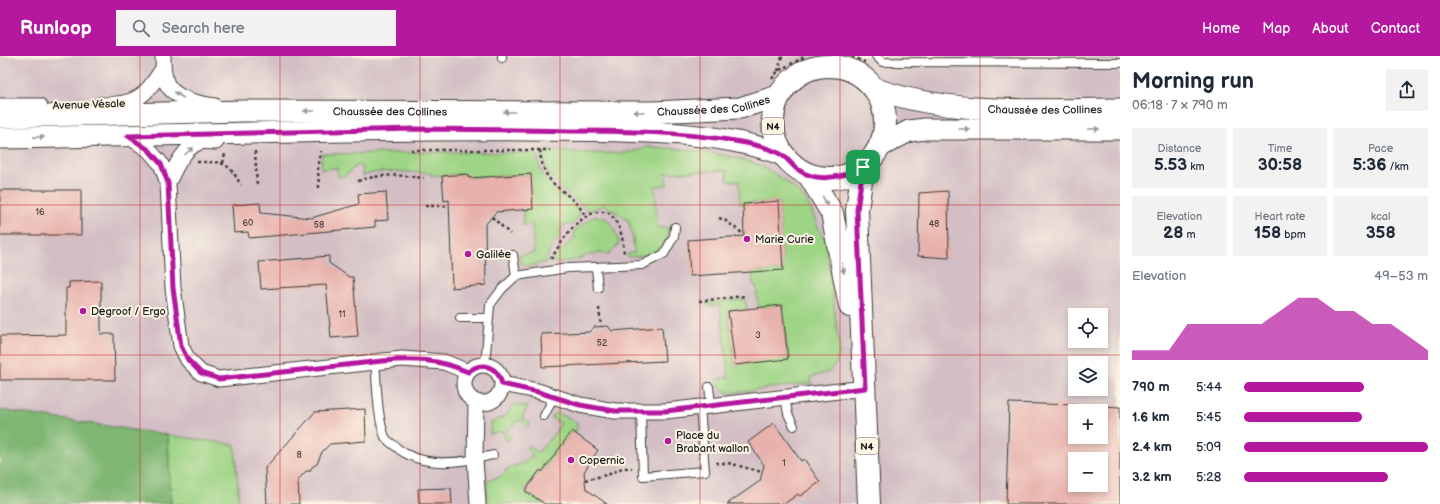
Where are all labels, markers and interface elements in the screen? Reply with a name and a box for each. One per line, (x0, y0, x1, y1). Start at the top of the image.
search box (116, 10, 396, 46)
text: Runloop (20, 17, 92, 40)
icon: search (130, 17, 152, 39)
text: Search here (162, 19, 245, 38)
text: Home (1202, 20, 1240, 37)
text: Map (1262, 20, 1290, 37)
text: About (1312, 20, 1349, 37)
text: Contact (1371, 20, 1420, 37)
text: Morning run (1132, 68, 1254, 95)
button: share (1386, 69, 1428, 111)
one-way arrow (174, 91, 185, 99)
street label: Chaussée des Collines (656, 93, 772, 119)
street label: Avenue Vésale (52, 97, 126, 112)
text: 06:18 · 7 × 790 m (1132, 97, 1228, 113)
street label: Chaussée des Collines (987, 103, 1103, 117)
street label: Chaussée des Collines (333, 105, 448, 118)
one-way arrow (302, 108, 315, 114)
one-way arrow (502, 109, 515, 115)
one-way arrow (632, 109, 645, 115)
road number: N4 (762, 118, 784, 134)
one-way arrow (958, 126, 971, 132)
one-way arrow (1088, 126, 1101, 132)
one-way arrow (33, 134, 46, 140)
text: Distance (1157, 142, 1201, 155)
text: Time (1268, 142, 1292, 155)
text: Pace (1368, 142, 1393, 155)
one-way arrow (184, 146, 194, 155)
pin (846, 150, 880, 184)
text: 5.53 (1154, 155, 1187, 175)
text: 30:58 (1258, 155, 1302, 175)
text: 5:36 (1352, 155, 1387, 175)
icon: arrive (852, 156, 874, 178)
text: km (1187, 160, 1205, 173)
text: /km (1387, 160, 1409, 173)
one-way arrow (822, 195, 829, 207)
house number: 16 (36, 207, 45, 218)
text: Elevation (1156, 210, 1202, 223)
text: Heart rate (1255, 210, 1305, 223)
text: kcal (1371, 210, 1391, 223)
house number: 60 (243, 218, 253, 229)
house number: 48 (929, 219, 939, 230)
house number: 58 (314, 220, 324, 231)
text: 28 (1163, 223, 1183, 243)
text: 158 (1254, 223, 1281, 243)
text: 358 (1366, 223, 1396, 243)
text: m (1183, 228, 1196, 241)
text: bpm (1281, 228, 1306, 241)
place label: Marie Curie (755, 233, 814, 246)
marker: Marie Curie (742, 234, 752, 244)
place label: Galilée (476, 248, 512, 261)
marker: Galilée (463, 249, 473, 259)
one-way arrow (840, 261, 846, 274)
text: Elevation (1132, 268, 1186, 284)
text: 49–53 m (1374, 268, 1428, 284)
place label: Degroof / Ergo (91, 305, 166, 318)
marker: Degroof / Ergo (78, 306, 88, 316)
map controls (1068, 308, 1108, 492)
button: locate (1068, 308, 1108, 348)
house number: 11 (339, 309, 345, 320)
house number: 3 (755, 330, 761, 341)
house number: 52 (597, 338, 608, 349)
button: layers (1068, 356, 1108, 396)
text: 790 m (1132, 379, 1170, 395)
text: 5:44 (1196, 379, 1222, 395)
button: + (1068, 404, 1108, 444)
text: 1.6 km (1132, 409, 1170, 425)
text: 5:45 (1196, 409, 1221, 425)
place label: Place du Brabant wallon (676, 429, 749, 455)
marker: Place du Brabant wallon (663, 436, 673, 446)
road number: N4 (856, 438, 878, 454)
text: 2.4 km (1132, 439, 1172, 455)
text: 5:09 (1196, 439, 1221, 455)
house number: 8 (296, 450, 302, 461)
button: − (1068, 452, 1108, 492)
place label: Copernic (579, 454, 625, 467)
marker: Copernic (566, 455, 576, 465)
house number: 1 (782, 458, 786, 469)
text: 3.2 km (1132, 469, 1172, 485)
text: 5:28 (1196, 469, 1221, 485)

